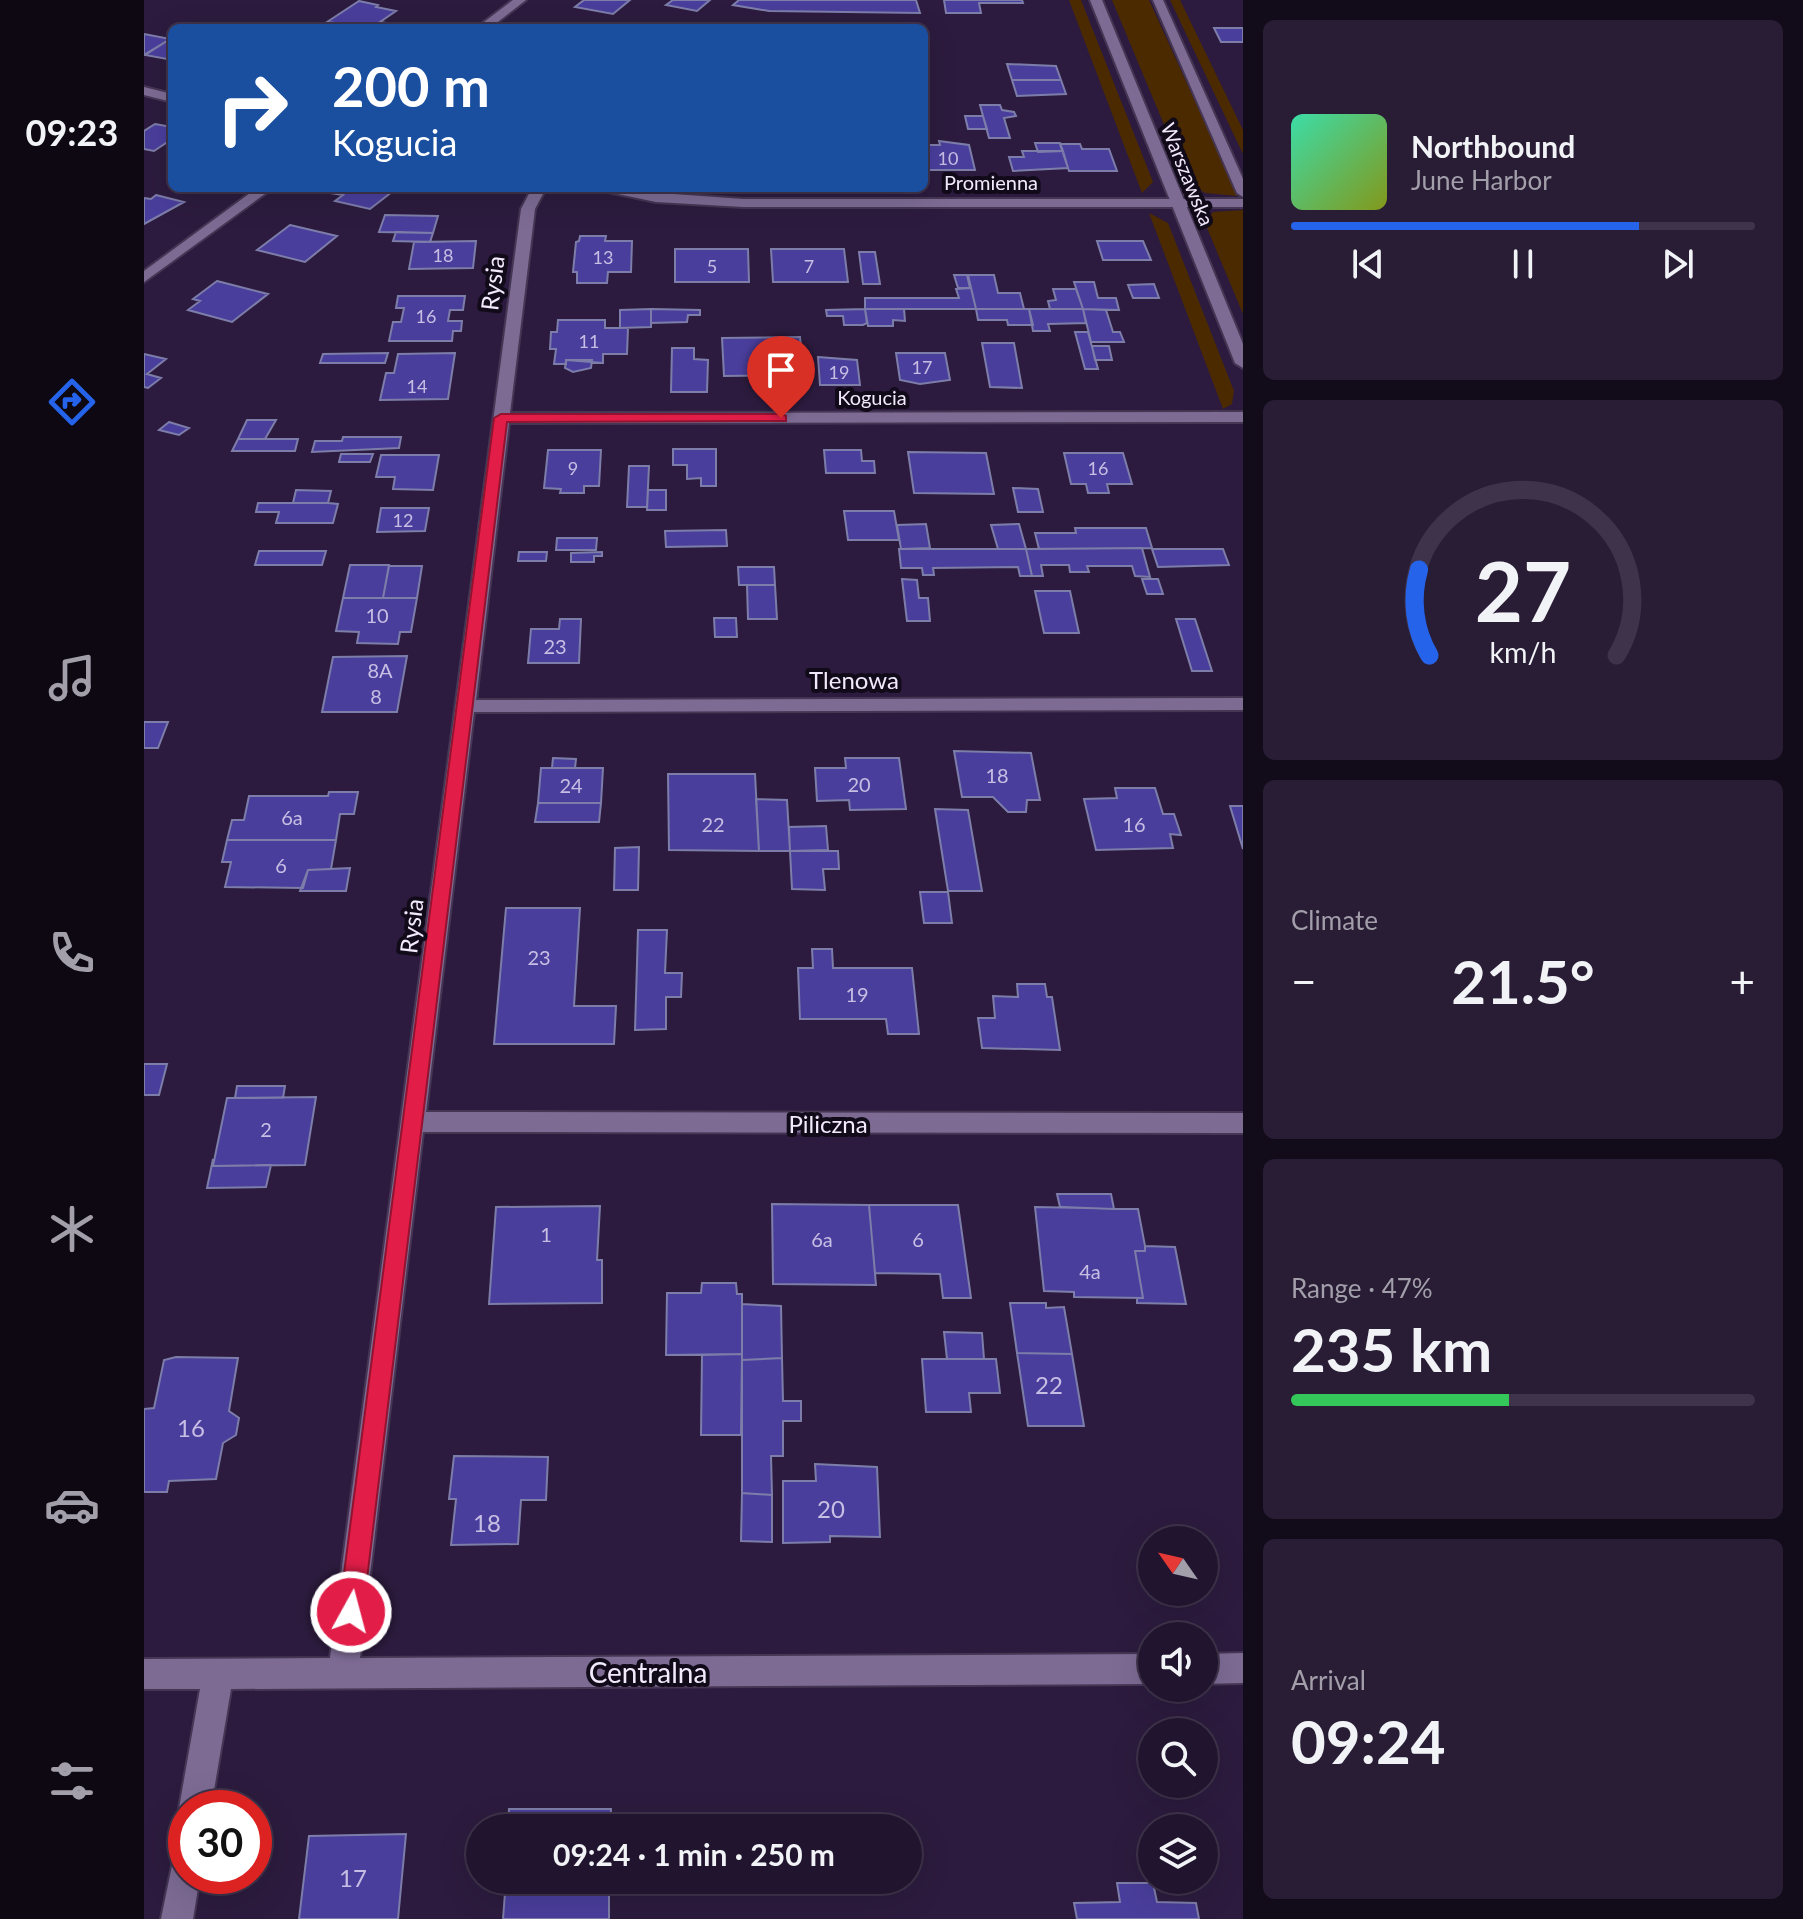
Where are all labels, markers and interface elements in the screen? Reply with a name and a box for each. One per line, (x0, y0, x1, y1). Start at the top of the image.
text: 200 m (332, 52, 490, 119)
icon: right (200, 56, 304, 160)
text: 09:23 (26, 110, 118, 154)
street label: Warszawska (1157, 119, 1219, 229)
text: Kogucia (332, 120, 457, 164)
text: Northbound (1411, 128, 1575, 164)
house number: 10 (938, 147, 958, 169)
text: June Harbor (1411, 164, 1552, 196)
street label: Promienna (944, 170, 1038, 194)
icon: previous (1346, 242, 1390, 286)
icon: pause (1501, 242, 1545, 286)
icon: next (1656, 242, 1700, 286)
house number: 18 (433, 244, 453, 266)
house number: 13 (593, 246, 613, 268)
street label: Rysia (474, 254, 510, 312)
house number: 5 (707, 255, 717, 277)
house number: 7 (804, 255, 814, 277)
house number: 16 (416, 305, 436, 327)
house number: 11 (579, 330, 599, 352)
pin (747, 336, 815, 418)
icon: arrive (759, 348, 803, 392)
house number: 17 (912, 356, 932, 378)
house number: 19 (829, 361, 849, 383)
icon: directions (44, 374, 100, 430)
house number: 14 (407, 375, 427, 397)
street label: Kogucia (837, 385, 907, 409)
house number: 9 (568, 457, 578, 479)
house number: 16 (1088, 457, 1108, 479)
house number: 12 (393, 509, 413, 531)
text: 27 (1475, 539, 1571, 639)
house number: 10 (365, 603, 389, 627)
house number: 23 (543, 634, 567, 658)
text: km/h (1490, 635, 1556, 669)
icon: music (44, 650, 100, 706)
house number: 8A (367, 658, 393, 682)
street label: Tlenowa (809, 665, 899, 694)
house number: 8 (370, 684, 382, 708)
house number: 18 (985, 763, 1009, 787)
house number: 20 (847, 772, 871, 796)
house number: 24 (559, 773, 583, 797)
house number: 6a (281, 805, 303, 829)
house number: 22 (701, 812, 725, 836)
house number: 16 (1122, 812, 1146, 836)
house number: 6 (275, 853, 287, 877)
street label: Rysia (393, 897, 429, 955)
text: Climate (1291, 904, 1378, 936)
icon: phone (44, 925, 100, 981)
house number: 23 (527, 945, 551, 969)
text: 21.5° (1451, 945, 1595, 1017)
text: − (1291, 955, 1317, 1007)
text: + (1729, 955, 1755, 1007)
house number: 19 (845, 982, 869, 1006)
street label: Piliczna (788, 1109, 868, 1138)
house number: 2 (260, 1117, 272, 1141)
icon: climate (44, 1201, 100, 1257)
house number: 1 (540, 1222, 552, 1246)
house number: 6a (811, 1227, 833, 1251)
house number: 6 (912, 1227, 924, 1251)
house number: 4a (1079, 1259, 1101, 1283)
text: Range · 47% (1291, 1272, 1433, 1304)
text: 235 km (1291, 1313, 1492, 1385)
house number: 22 (1035, 1370, 1063, 1399)
house number: 16 (177, 1413, 205, 1442)
icon: car (44, 1477, 100, 1533)
house number: 20 (817, 1494, 845, 1523)
house number: 18 (473, 1508, 501, 1537)
north arrow (1138, 1526, 1218, 1606)
map controls (1138, 1526, 1218, 1894)
position arrow (309, 1570, 393, 1654)
button: sound (1138, 1622, 1218, 1702)
street label: Centralna (589, 1655, 707, 1689)
text: Arrival (1291, 1664, 1366, 1696)
text: 09:24 (1291, 1705, 1446, 1777)
button: search (1138, 1718, 1218, 1798)
icon: filters (44, 1753, 100, 1809)
speed limit sign: 30 (168, 1790, 272, 1894)
button: layers (1138, 1814, 1218, 1894)
text: 09:24 · 1 min · 250 m (553, 1836, 835, 1872)
house number: 17 (339, 1863, 367, 1892)

